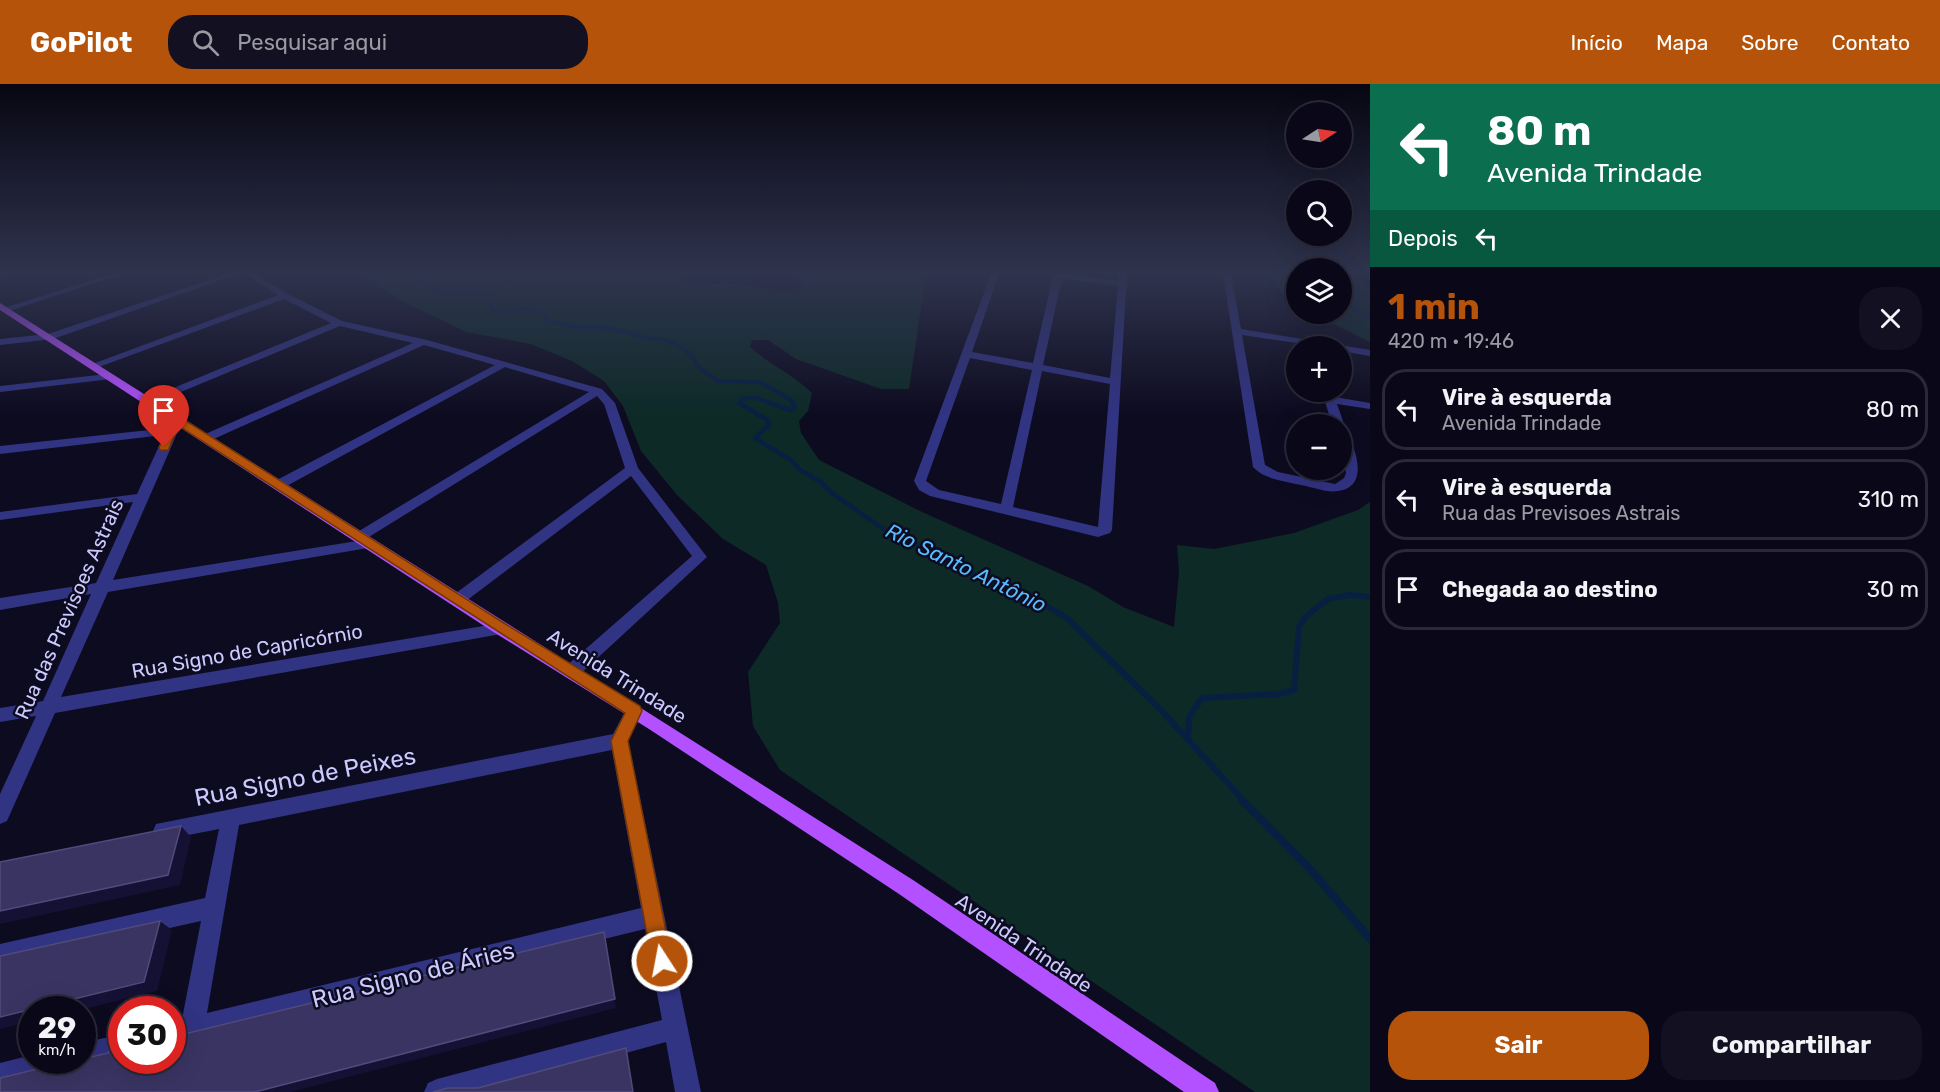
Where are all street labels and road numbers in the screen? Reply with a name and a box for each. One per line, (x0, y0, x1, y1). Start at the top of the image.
street label: Rua das Previsoes Astrais (10, 495, 128, 723)
street label: Rua Signo de Capricórnio (130, 619, 364, 683)
street label: Avenida Trindade (543, 624, 691, 728)
street label: Rua Signo de Peixes (192, 742, 418, 812)
street label: Avenida Trindade (951, 888, 1097, 998)
street label: Rua Signo de Áries (309, 936, 517, 1014)

